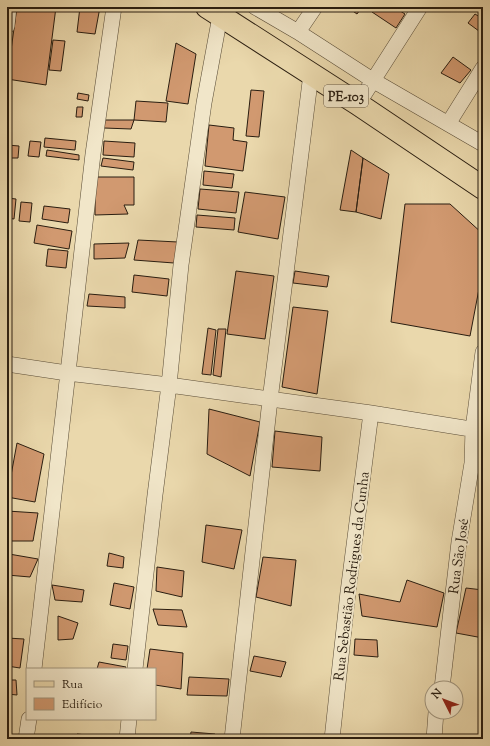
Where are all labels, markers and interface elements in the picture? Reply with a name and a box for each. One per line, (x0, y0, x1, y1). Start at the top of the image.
road number: PE-103 (324, 85, 368, 107)
street label: Rua Sebastião Rodrigues da Cunha (330, 470, 376, 682)
street label: Rua São José (445, 517, 475, 595)
legend (26, 668, 156, 720)
text: Rua (62, 676, 83, 694)
north arrow (424, 680, 464, 720)
text: N (428, 685, 446, 703)
text: Edifício (62, 696, 103, 714)

